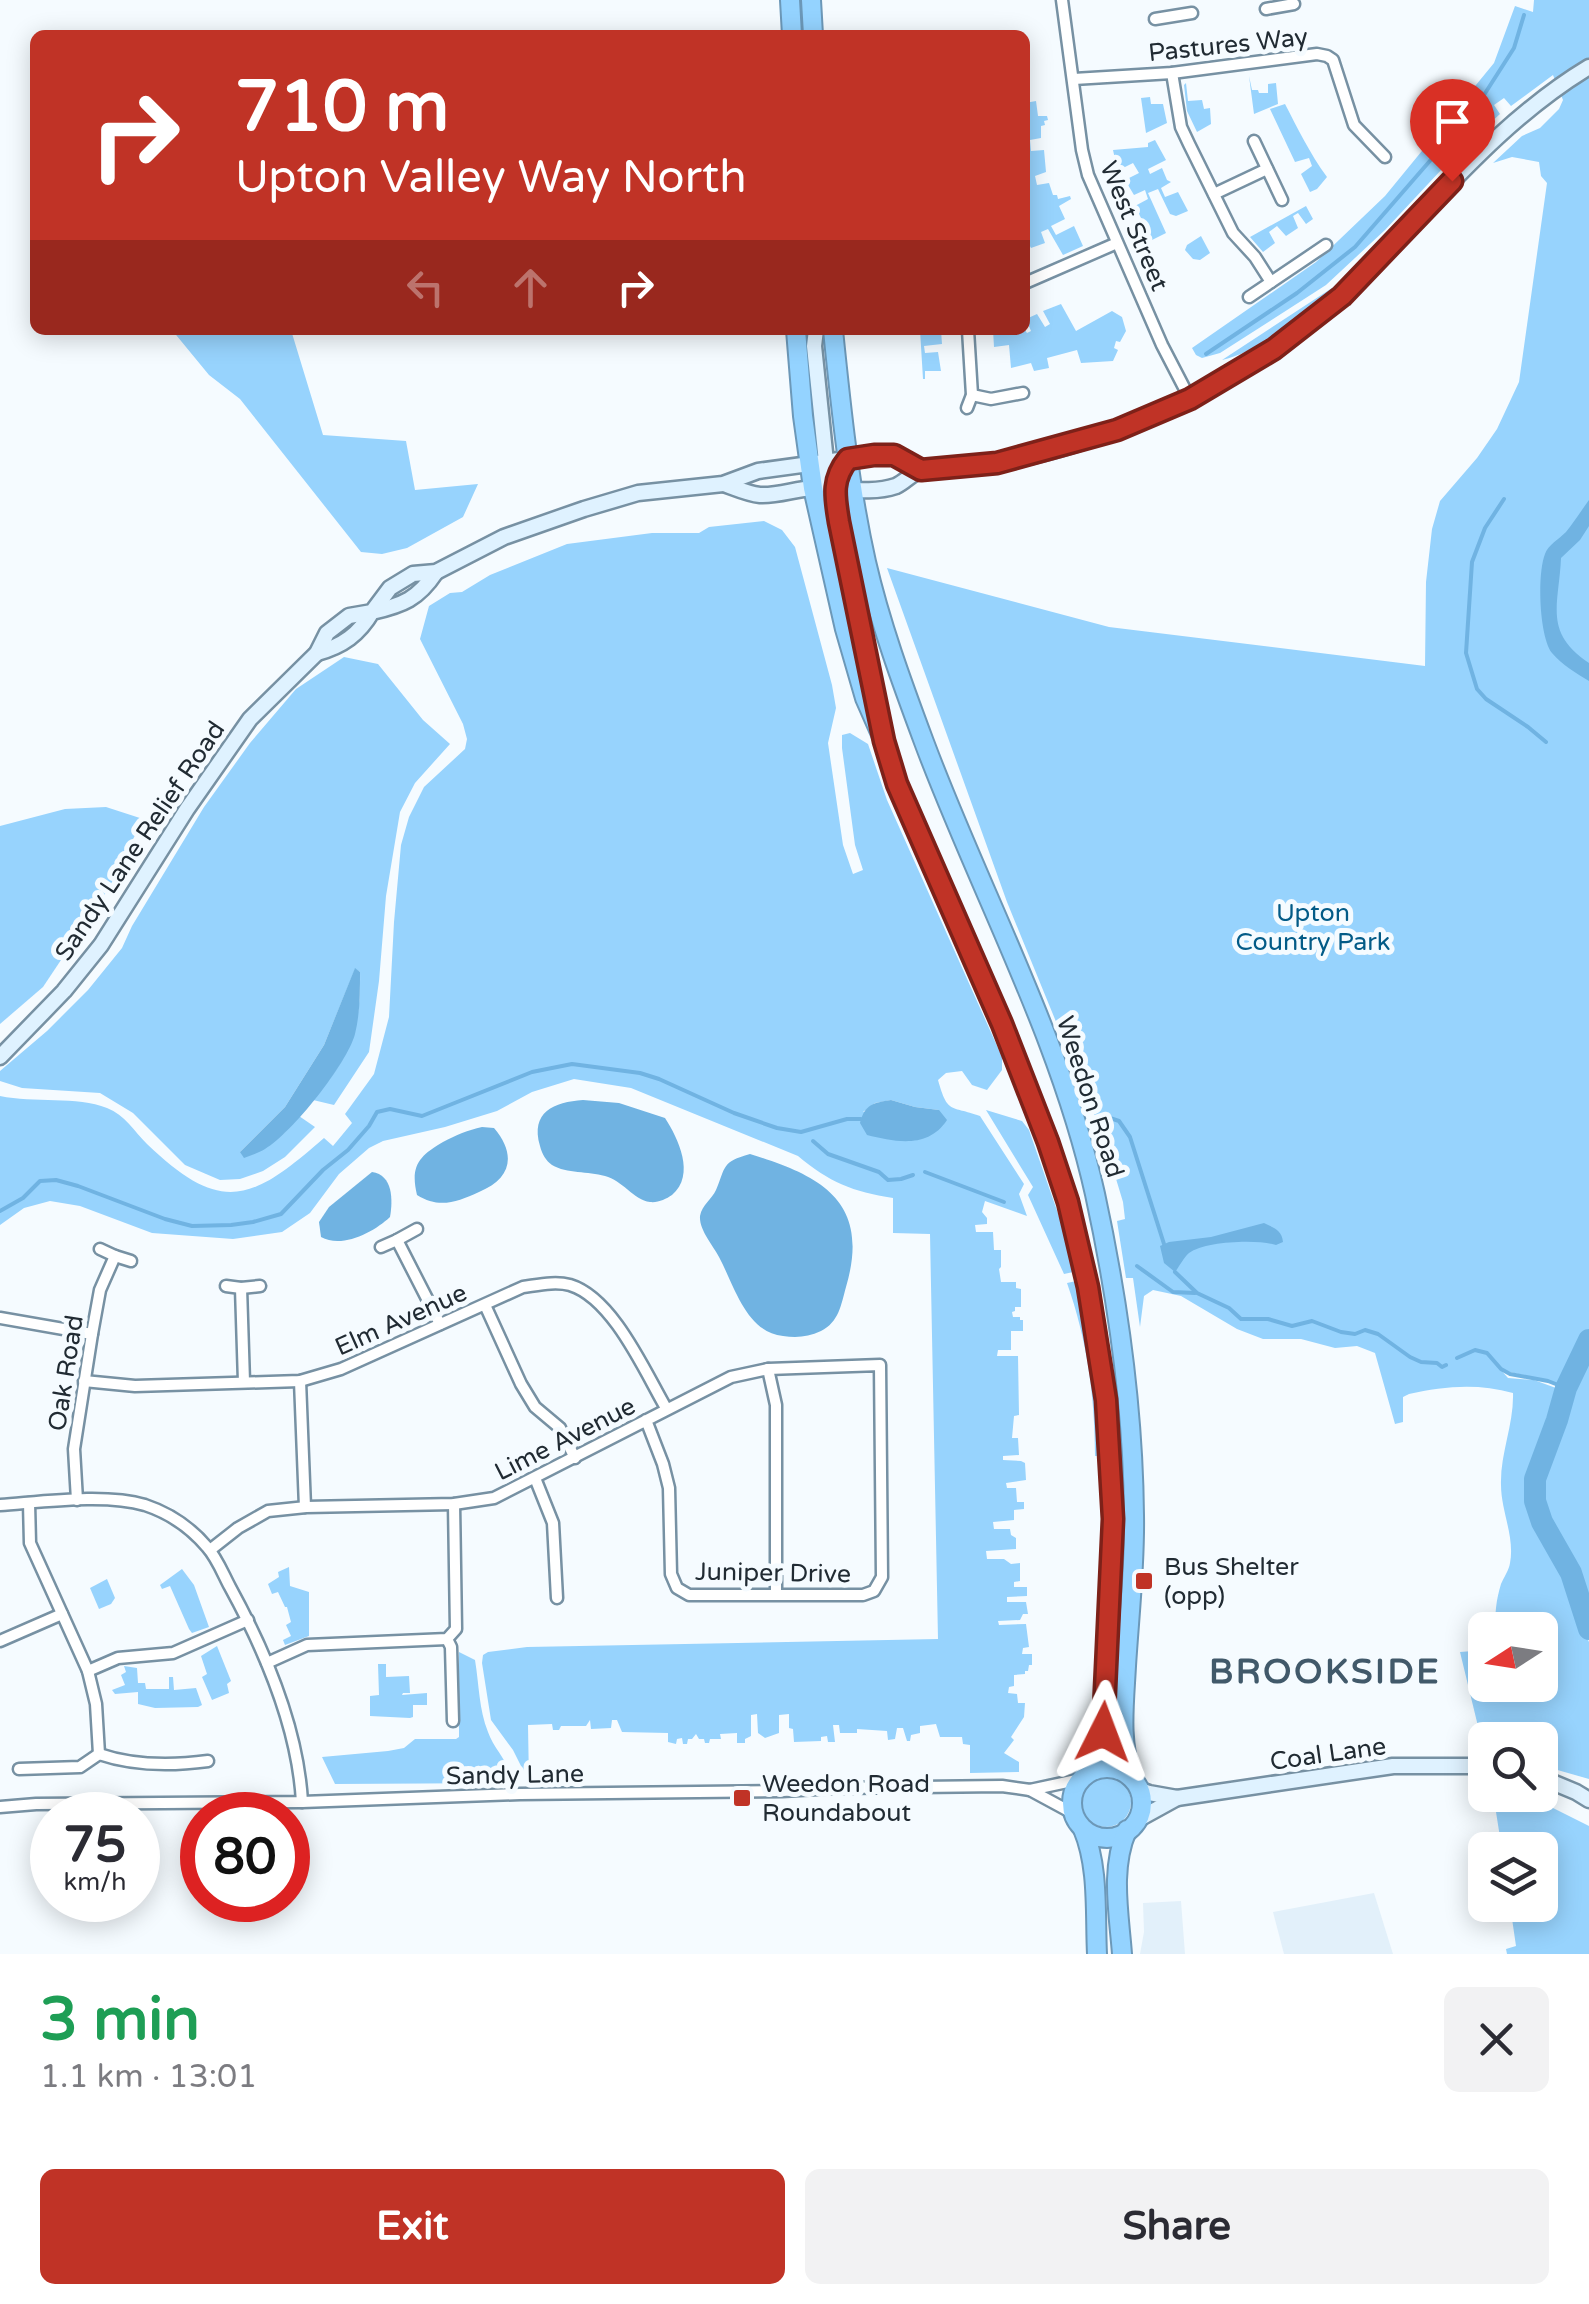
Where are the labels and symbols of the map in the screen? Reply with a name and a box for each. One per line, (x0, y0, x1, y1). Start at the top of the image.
street label: Pastures Way (1147, 22, 1309, 68)
pin (1410, 79, 1495, 182)
street label: West Street (1093, 157, 1175, 296)
street label: Sandy Lane Relief Road (49, 716, 231, 966)
park label: Upton Country Park (1236, 898, 1390, 957)
street label: Weedon Road (1050, 1012, 1130, 1182)
street label: Elm Avenue (330, 1278, 472, 1362)
street label: Oak Road (42, 1313, 90, 1433)
street label: Lime Avenue (490, 1391, 640, 1487)
place label: Bus Shelter (opp) (1164, 1552, 1299, 1611)
street label: Juniper Drive (695, 1557, 851, 1589)
marker: Bus Shelter (opp) (1133, 1570, 1155, 1592)
north arrow (1468, 1612, 1558, 1702)
district label: BROOKSIDE (1209, 1651, 1441, 1693)
position arrow (1051, 1680, 1155, 1784)
street label: Coal Lane (1268, 1731, 1388, 1777)
street label: Sandy Lane (446, 1759, 584, 1791)
place label: Weedon Road Roundabout (762, 1769, 930, 1828)
marker: Weedon Road Roundabout (731, 1787, 753, 1809)
speed limit sign: 80 (180, 1792, 310, 1922)

